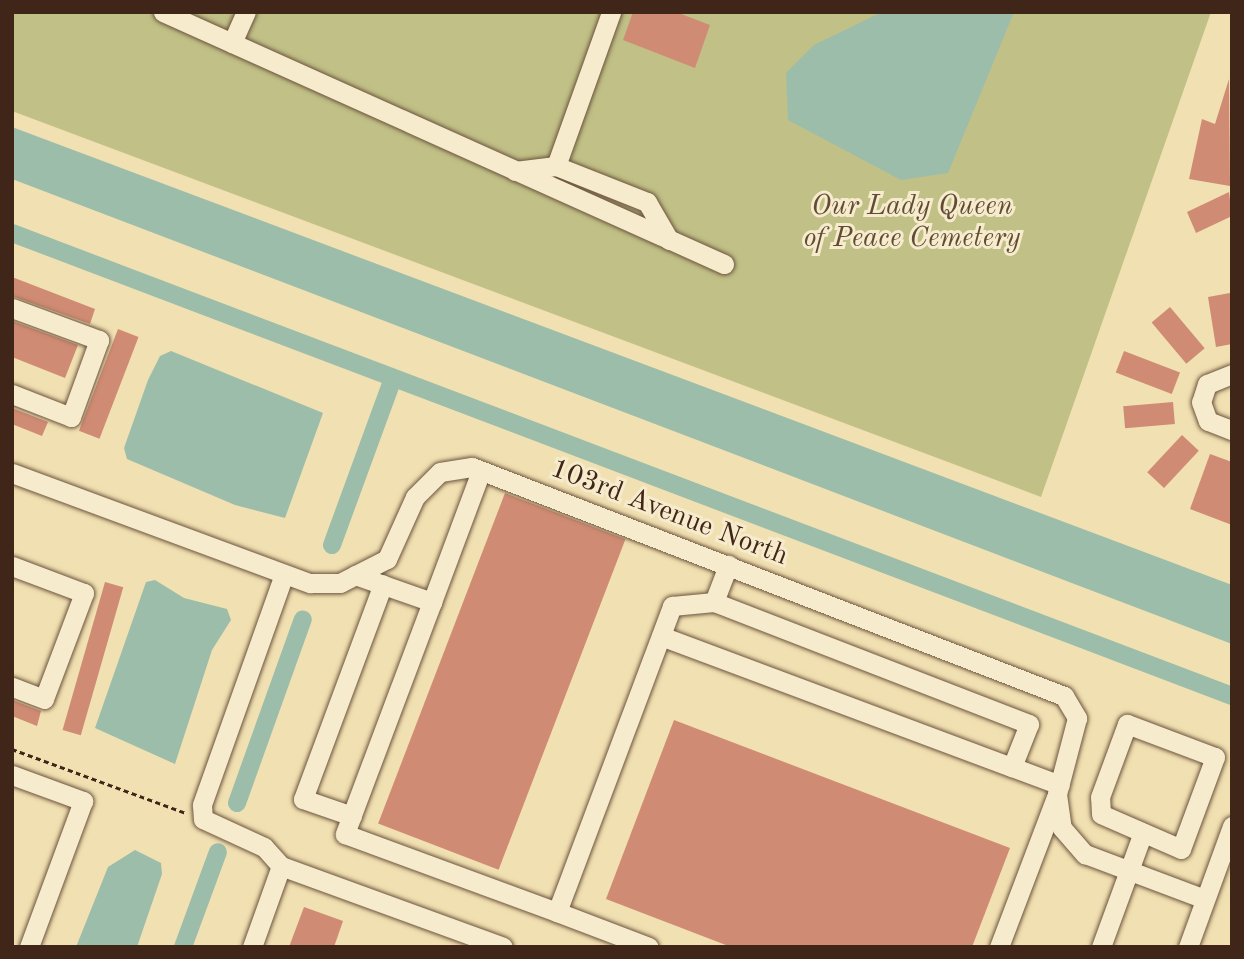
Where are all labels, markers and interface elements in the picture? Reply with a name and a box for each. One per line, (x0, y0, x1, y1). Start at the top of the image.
park label: Our Lady Queen of Peace Cemetery (804, 190, 1020, 256)
street label: 103rd Avenue North (546, 452, 792, 574)

